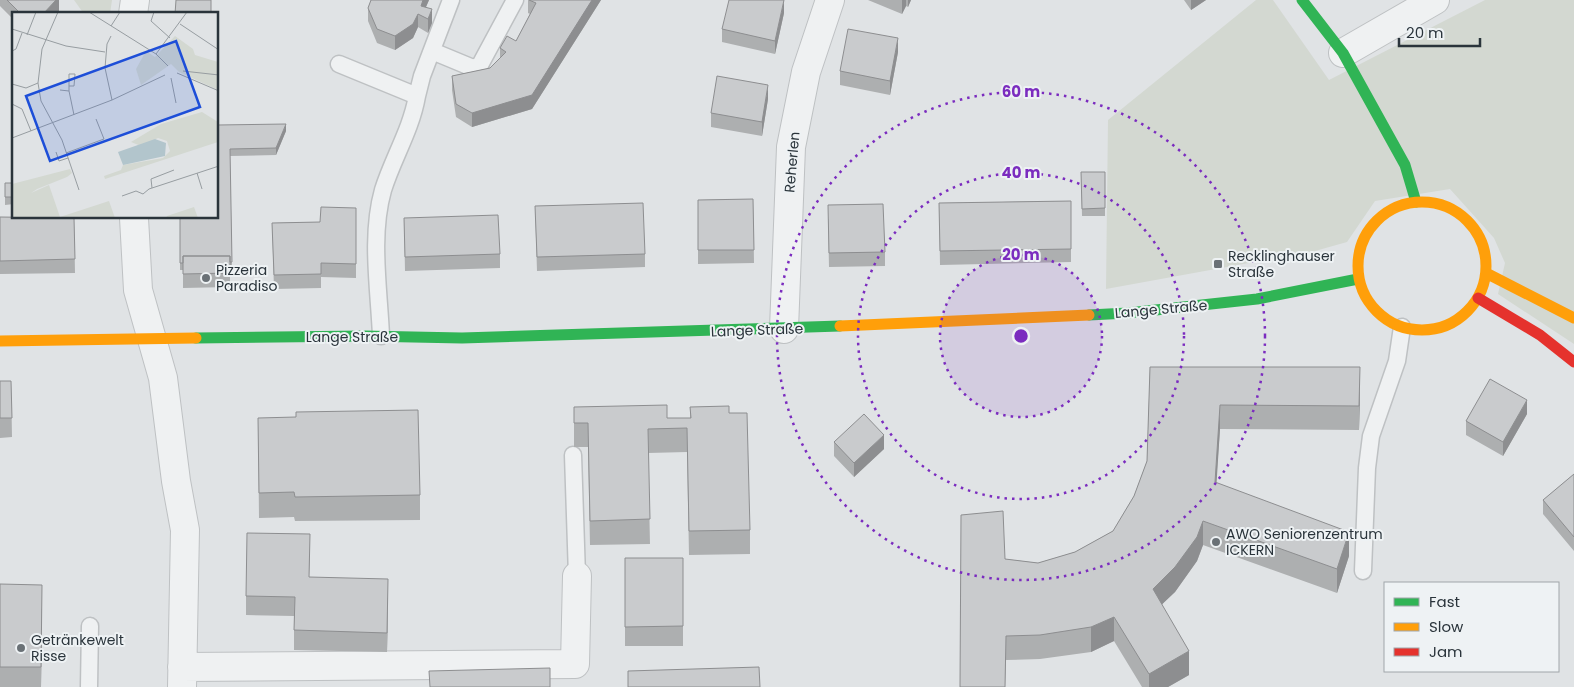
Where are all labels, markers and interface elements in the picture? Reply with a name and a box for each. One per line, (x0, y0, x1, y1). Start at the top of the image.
inset map (12, 12, 219, 219)
scale bar (1399, 15, 1480, 47)
text: 20 m (1406, 22, 1444, 43)
text: 60 m (1002, 81, 1040, 102)
street label: Reherlen (779, 131, 805, 193)
text: 40 m (1001, 162, 1041, 183)
text: 20 m (1002, 244, 1040, 265)
place label: Recklinghauser Straße (1228, 246, 1335, 282)
marker: Recklinghauser Straße (1212, 258, 1224, 270)
place label: Pizzeria Paradiso (216, 260, 277, 296)
marker: Pizzeria Paradiso (200, 272, 212, 284)
street label: Lange Straße (1114, 295, 1208, 323)
street label: Lange Straße (710, 318, 804, 342)
street label: Lange Straße (306, 327, 399, 347)
centre of rings (1012, 327, 1030, 345)
place label: AWO Seniorenzentrum ICKERN (1226, 524, 1383, 560)
marker: AWO Seniorenzentrum ICKERN (1210, 536, 1222, 548)
legend (1384, 582, 1559, 672)
text: Fast (1429, 591, 1460, 612)
text: Slow (1429, 616, 1464, 637)
place label: Getränkewelt Risse (31, 630, 124, 666)
text: Jam (1429, 641, 1463, 662)
marker: Getränkewelt Risse (15, 642, 27, 654)

